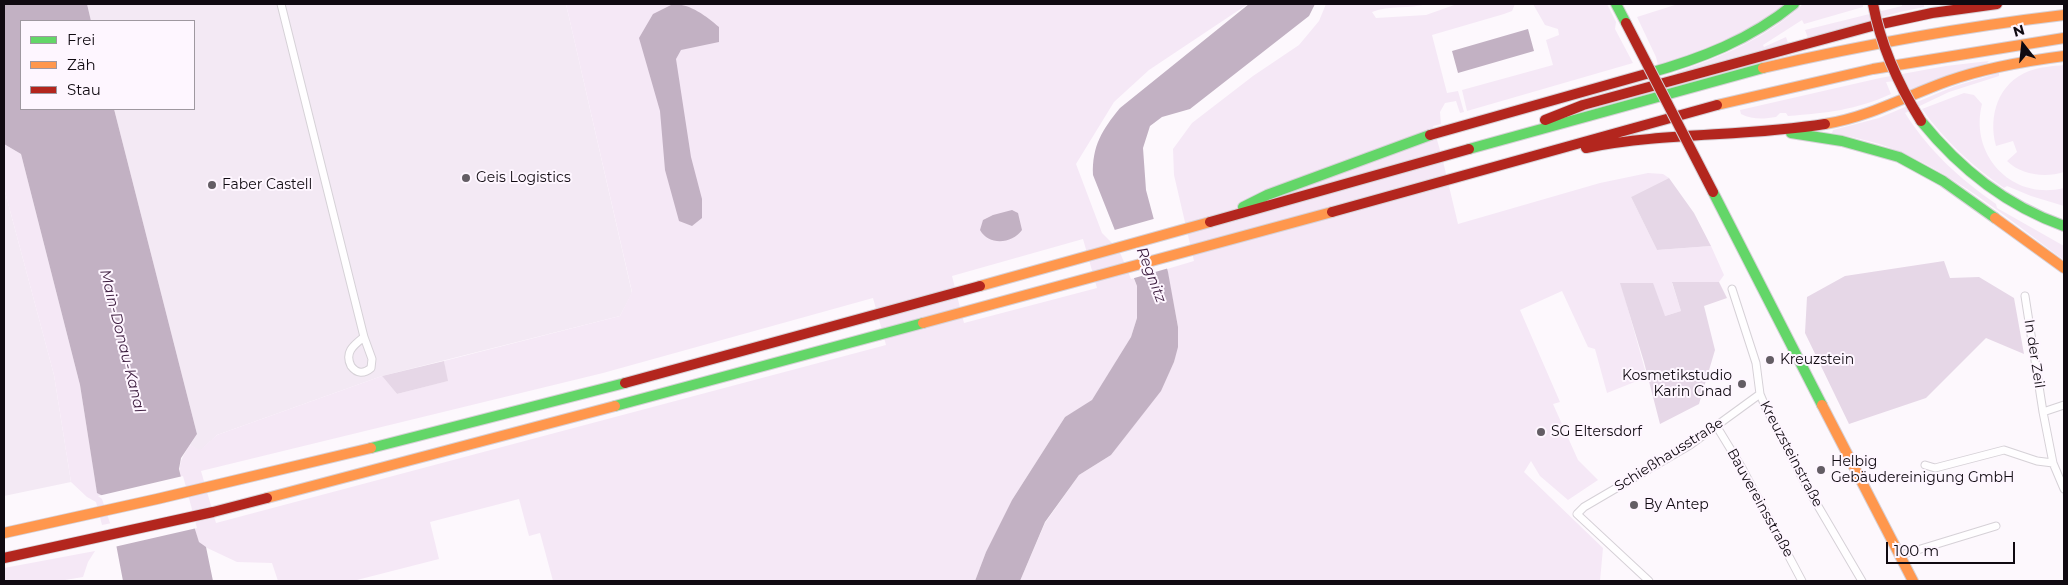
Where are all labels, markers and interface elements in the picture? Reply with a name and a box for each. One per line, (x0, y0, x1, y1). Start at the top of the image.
legend (20, 20, 195, 110)
north arrow (1998, 20, 2048, 70)
text: N (2011, 20, 2027, 41)
text: Frei (67, 30, 95, 49)
text: Zäh (67, 55, 96, 74)
text: Stau (67, 80, 101, 99)
place label: Geis Logistics (476, 170, 571, 186)
marker: Geis Logistics (460, 172, 472, 184)
place label: Faber Castell (222, 177, 312, 193)
marker: Faber Castell (206, 179, 218, 191)
water label: Regnitz (1132, 245, 1170, 305)
water label: Main-Donau-Kanal (95, 267, 149, 415)
street label: In der Zeil (2020, 318, 2048, 390)
place label: Kreuzstein (1780, 352, 1854, 368)
marker: Kreuzstein (1764, 354, 1776, 366)
place label: Kosmetikstudio Karin Gnad (1622, 368, 1732, 401)
marker: Kosmetikstudio Karin Gnad (1736, 378, 1748, 390)
street label: Kreuzsteinstraße (1756, 398, 1826, 510)
street label: Schießhausstraße (1612, 415, 1726, 495)
place label: SG Eltersdorf (1551, 424, 1642, 440)
marker: SG Eltersdorf (1535, 426, 1547, 438)
street label: Bauvereinsstraße (1723, 446, 1797, 560)
place label: Helbig Gebäudereinigung GmbH (1831, 454, 2014, 487)
marker: Helbig Gebäudereinigung GmbH (1815, 464, 1827, 476)
place label: By Antep (1644, 497, 1709, 513)
marker: By Antep (1628, 499, 1640, 511)
scale bar (1888, 532, 2017, 564)
text: 100 m (1894, 541, 1939, 560)

